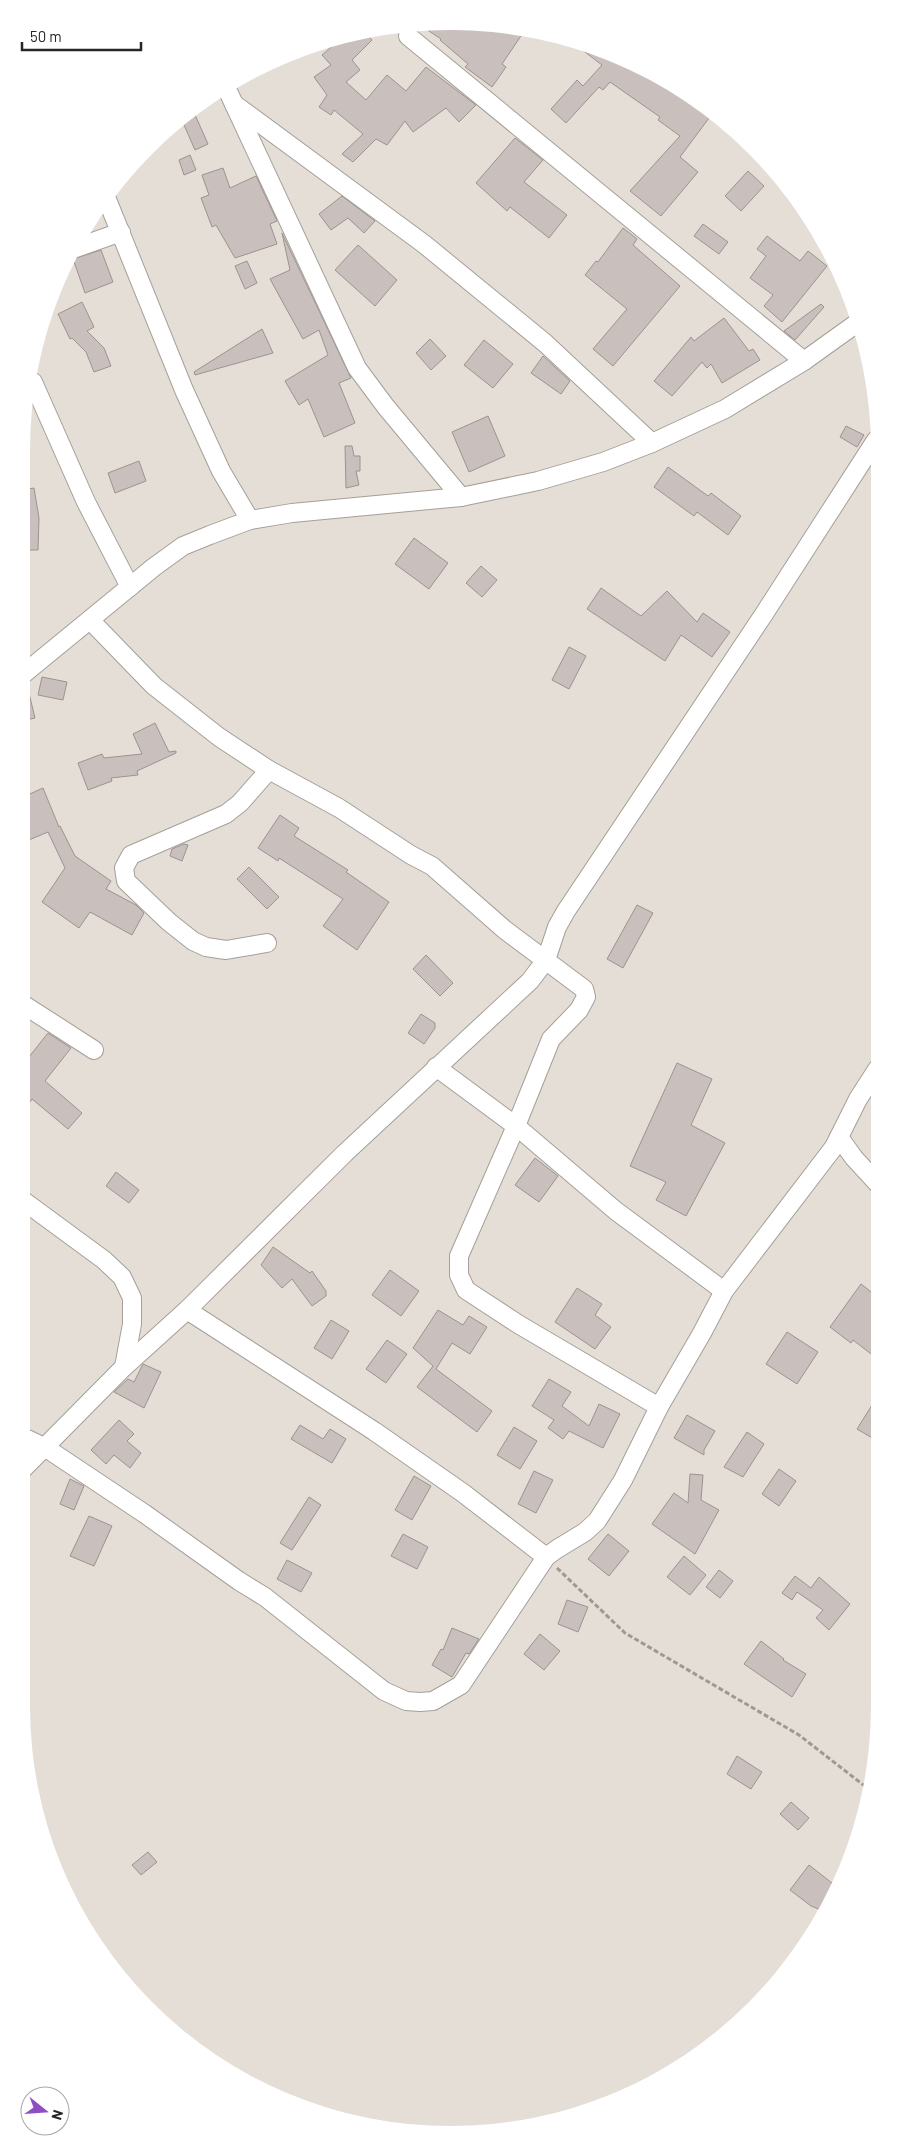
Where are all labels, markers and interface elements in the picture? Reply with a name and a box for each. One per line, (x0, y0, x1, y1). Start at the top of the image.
scale bar (22, 20, 141, 52)
text: 50 m (30, 27, 62, 45)
north arrow (20, 2086, 70, 2136)
text: N (48, 2108, 67, 2122)

